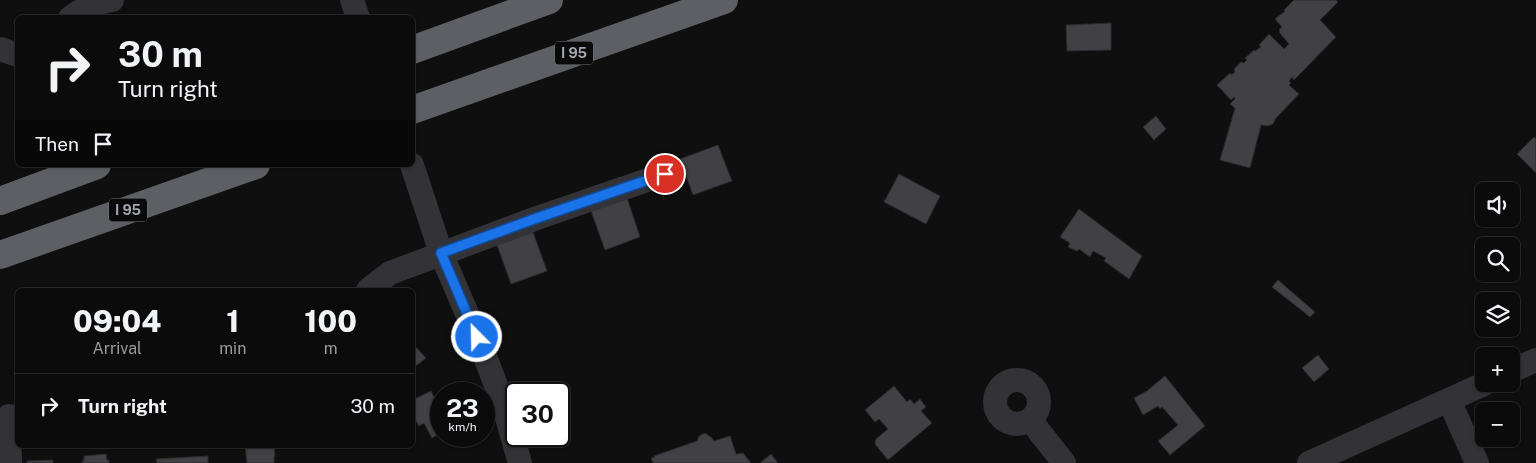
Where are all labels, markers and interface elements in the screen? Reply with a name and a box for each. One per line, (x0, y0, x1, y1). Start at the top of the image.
text: 30 m (118, 34, 203, 75)
icon: right (35, 35, 100, 100)
road number: I 95 (555, 42, 593, 64)
text: Turn right (118, 76, 218, 102)
icon: arrive (89, 130, 117, 158)
text: Then (35, 133, 79, 155)
pin (644, 153, 686, 195)
icon: arrive (651, 160, 679, 188)
map controls (1475, 182, 1520, 447)
button: sound (1475, 182, 1520, 227)
road number: I 95 (109, 198, 147, 222)
button: search (1475, 237, 1520, 282)
button: layers (1475, 292, 1520, 337)
text: 09:04 (73, 303, 161, 339)
text: 1 (226, 303, 239, 339)
text: 100 (304, 303, 357, 339)
position arrow (450, 310, 502, 362)
text: Arrival (92, 339, 142, 358)
text: min (219, 339, 246, 358)
text: m (324, 339, 338, 358)
button: + (1475, 347, 1520, 392)
speed limit sign: 30 (505, 382, 570, 447)
icon: right (35, 392, 63, 420)
text: 23 (446, 393, 479, 423)
text: Turn right (78, 395, 167, 417)
text: 30 m (350, 395, 395, 417)
button: − (1475, 402, 1520, 447)
text: km/h (448, 420, 477, 434)

